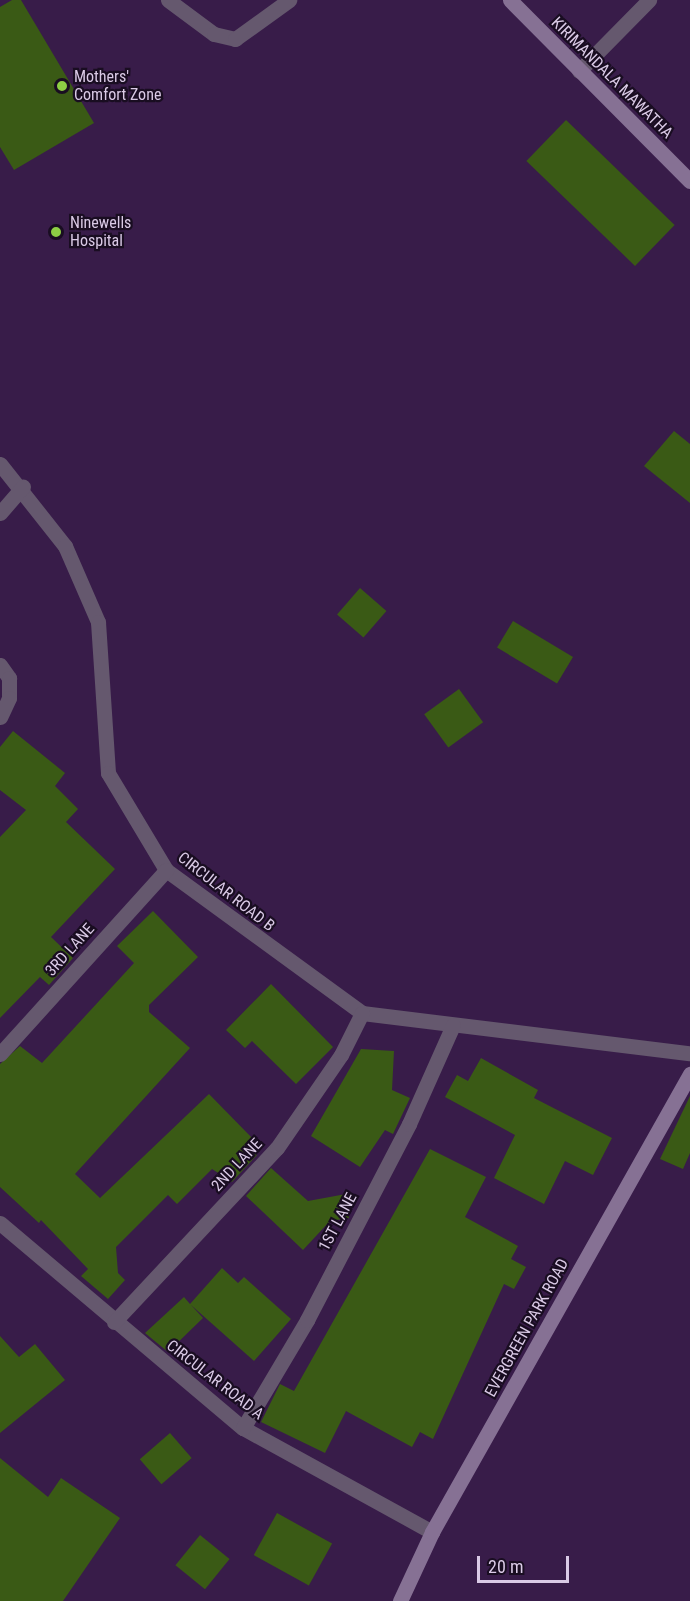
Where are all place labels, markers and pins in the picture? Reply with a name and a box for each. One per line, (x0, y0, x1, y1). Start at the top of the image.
place label: Mothers' Comfort Zone (74, 67, 161, 105)
marker: Mothers' Comfort Zone (55, 79, 69, 93)
place label: Ninewells Hospital (70, 213, 131, 251)
marker: Ninewells Hospital (47, 223, 65, 241)

